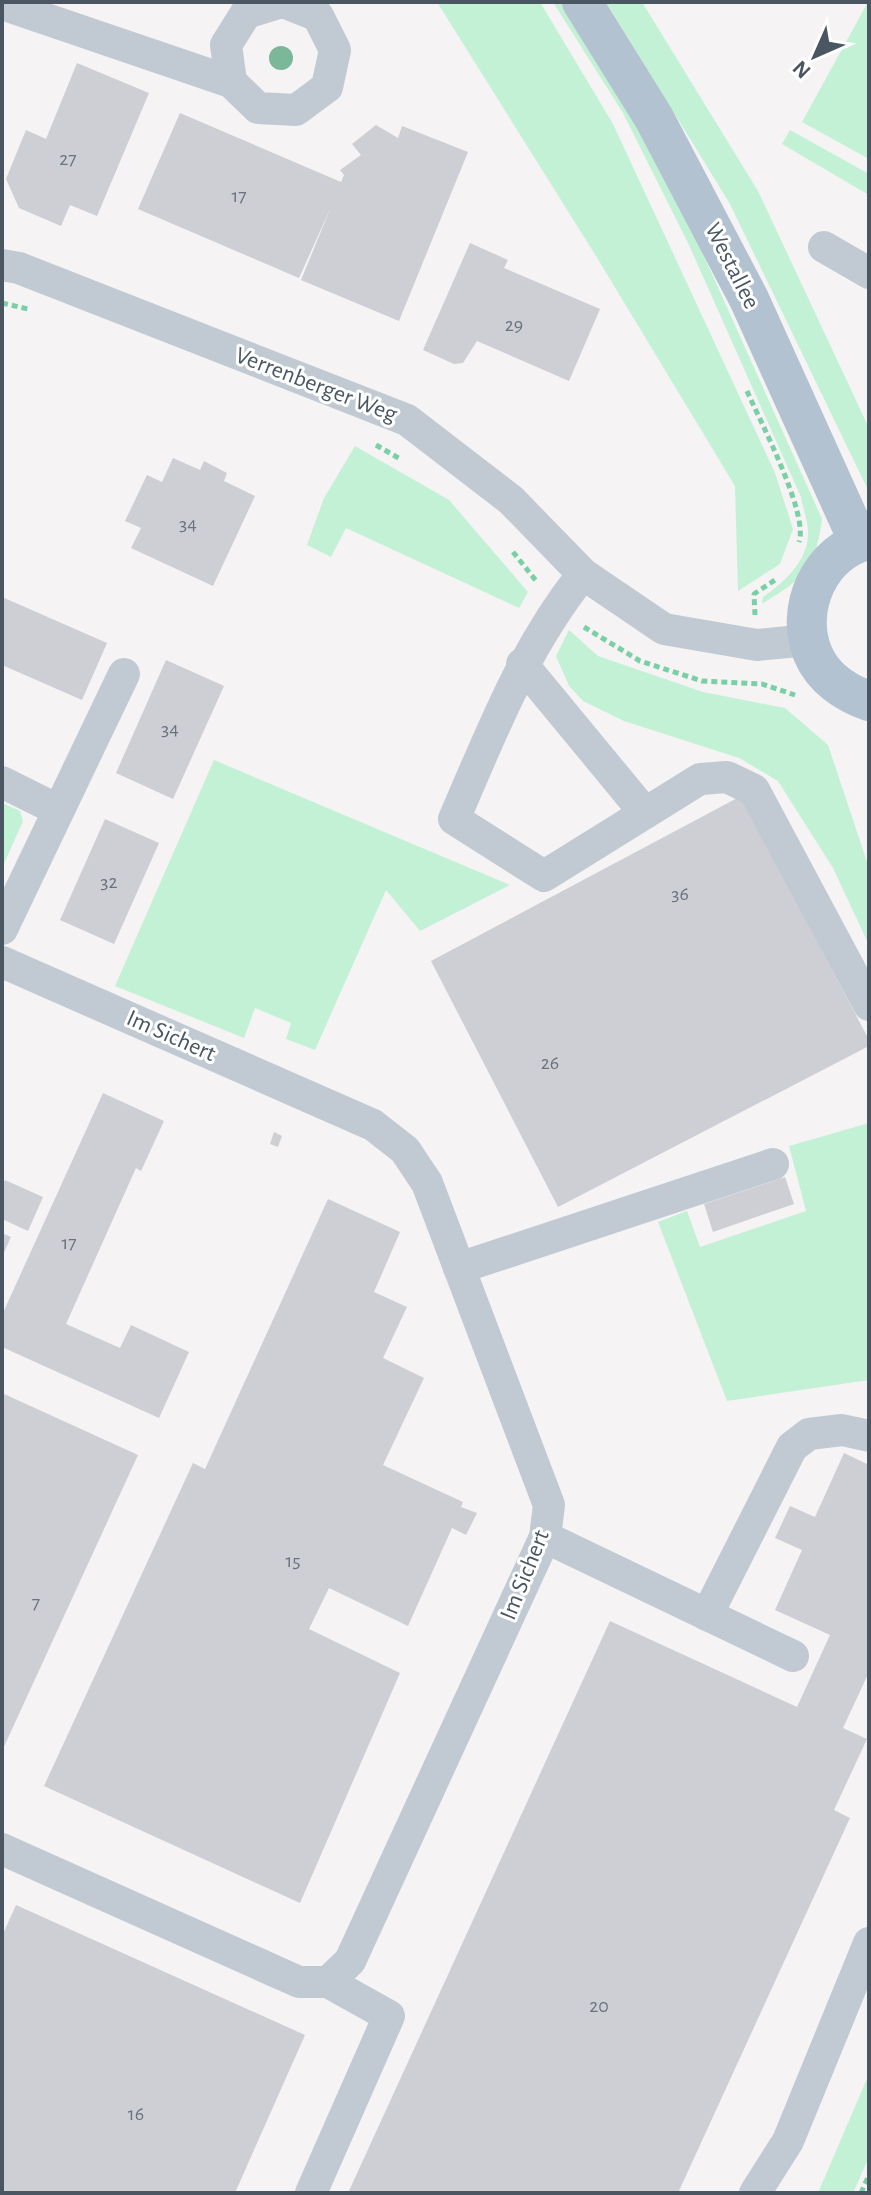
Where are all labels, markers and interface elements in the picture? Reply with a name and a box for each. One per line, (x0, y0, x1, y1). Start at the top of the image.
north arrow (775, 16, 855, 96)
text: N (788, 56, 815, 83)
house number: 27 (59, 149, 77, 169)
house number: 17 (231, 186, 247, 206)
street label: Westallee (700, 219, 764, 313)
house number: 29 (505, 315, 523, 335)
street label: Verrenberger Weg (232, 343, 400, 427)
house number: 34 (179, 514, 197, 534)
house number: 34 (161, 719, 179, 739)
house number: 32 (100, 872, 118, 892)
house number: 36 (671, 884, 689, 904)
street label: Im Sichert (123, 1006, 219, 1066)
house number: 26 (541, 1053, 559, 1073)
house number: 17 (61, 1233, 77, 1253)
street label: Im Sichert (496, 1526, 554, 1623)
house number: 15 (285, 1551, 301, 1571)
house number: 7 (32, 1593, 40, 1613)
house number: 20 (589, 1996, 609, 2016)
house number: 16 (128, 2104, 144, 2124)

